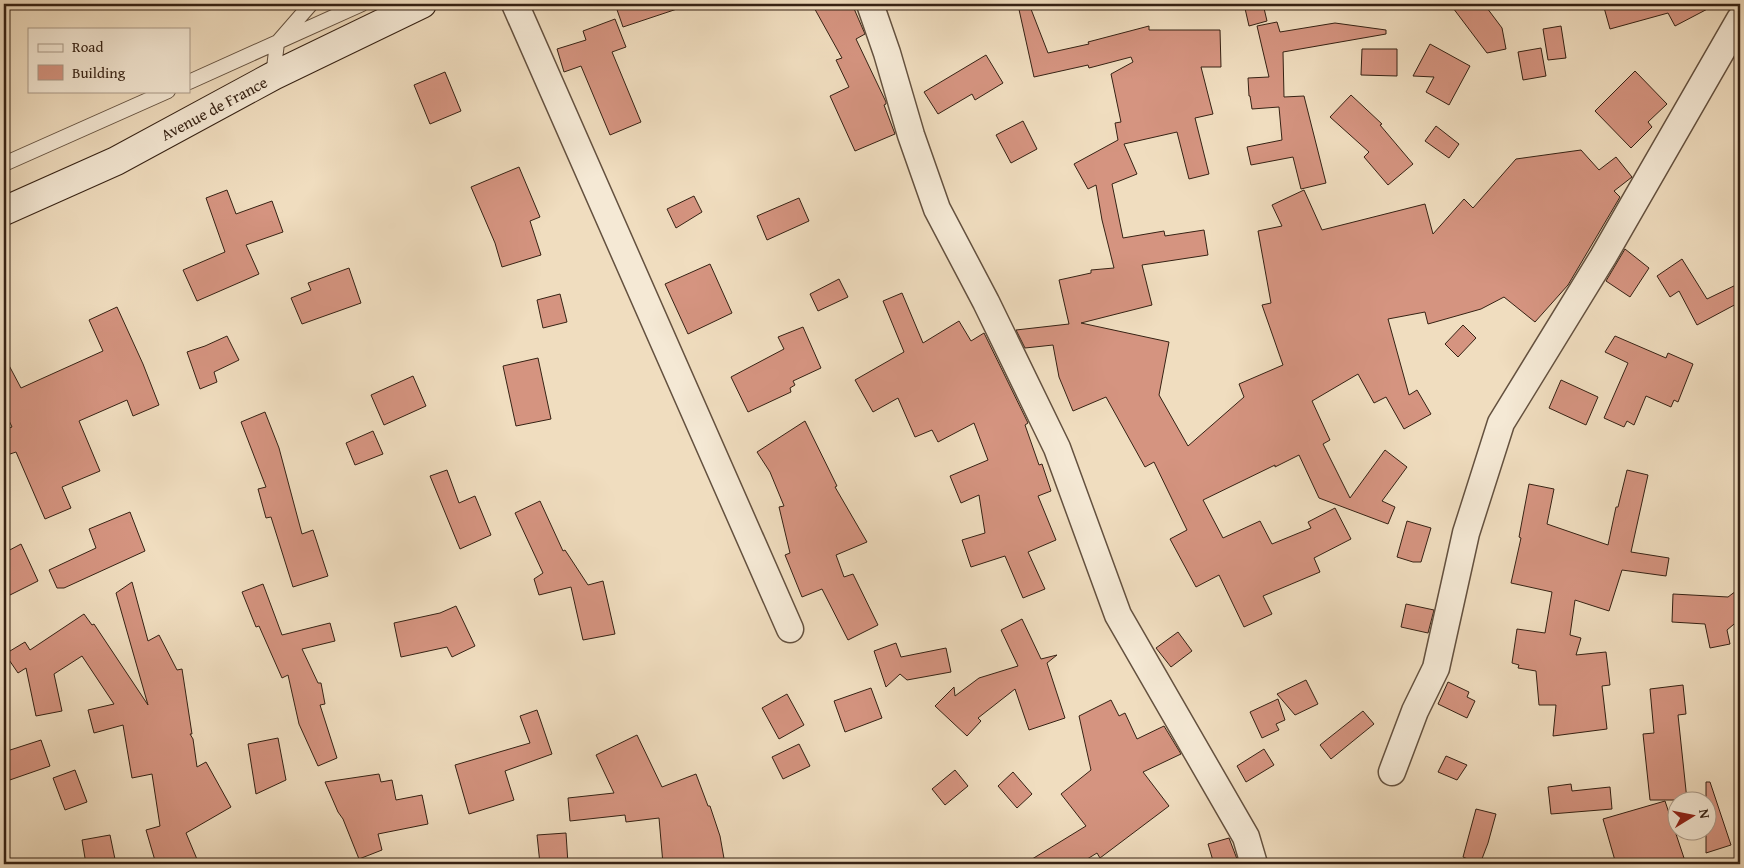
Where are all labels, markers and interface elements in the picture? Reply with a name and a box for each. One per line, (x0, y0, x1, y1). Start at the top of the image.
legend (28, 28, 190, 92)
text: Road (72, 36, 103, 57)
text: Building (72, 62, 126, 83)
street label: Avenue de France (156, 70, 272, 146)
north arrow (1666, 790, 1716, 840)
text: N (1694, 807, 1716, 821)

